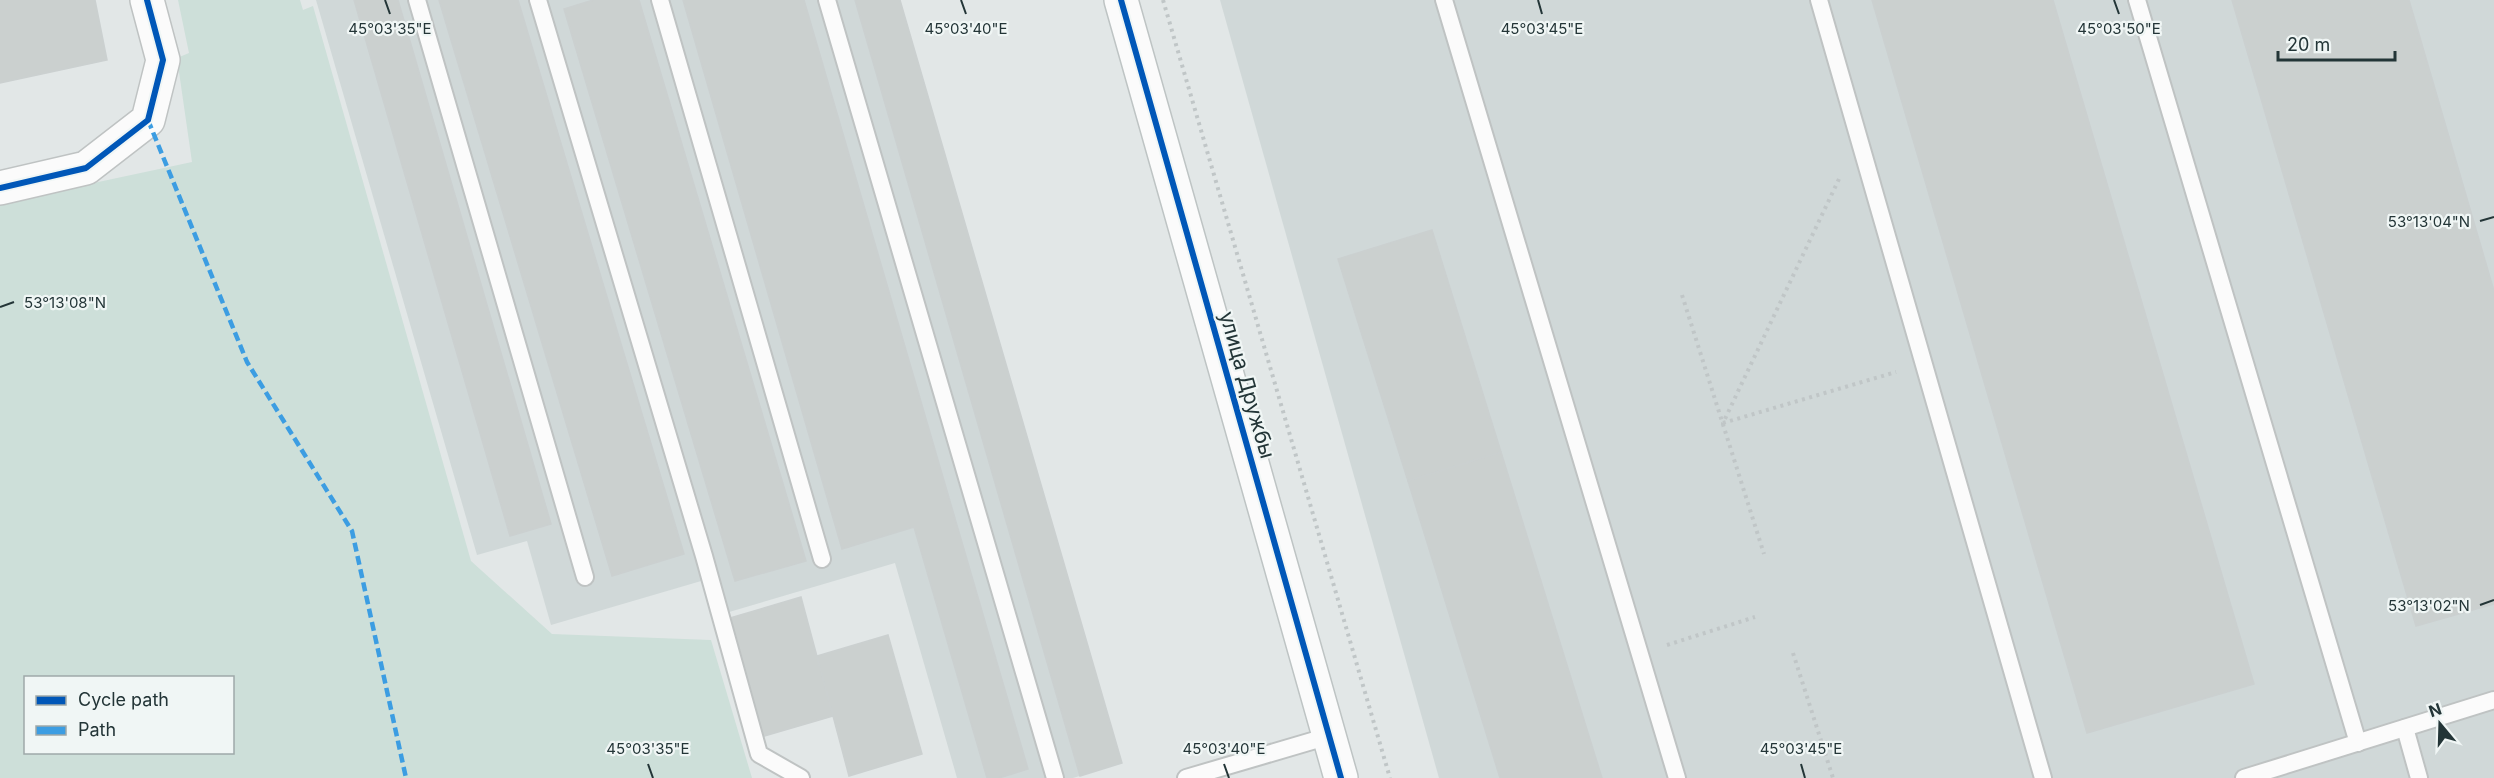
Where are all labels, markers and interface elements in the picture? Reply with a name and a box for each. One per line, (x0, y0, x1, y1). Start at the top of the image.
text: 45°03'35"E (348, 19, 432, 38)
text: 45°03'40"E (924, 19, 1008, 38)
text: 45°03'45"E (1501, 19, 1583, 38)
text: 45°03'50"E (2077, 19, 2161, 38)
scale bar (2278, 24, 2395, 62)
text: 20 m (2287, 34, 2330, 55)
text: 53°13'04"N (2388, 212, 2470, 231)
text: 53°13'08"N (24, 293, 106, 312)
street label: улица Дружбы (1215, 308, 1280, 461)
text: 53°13'02"N (2388, 596, 2470, 615)
legend (24, 676, 234, 754)
text: Cycle path (78, 689, 169, 710)
north arrow (2410, 694, 2470, 754)
text: N (2426, 698, 2444, 721)
text: Path (78, 719, 116, 740)
text: 45°03'35"E (606, 739, 690, 758)
text: 45°03'40"E (1182, 739, 1266, 758)
text: 45°03'45"E (1760, 739, 1842, 758)

